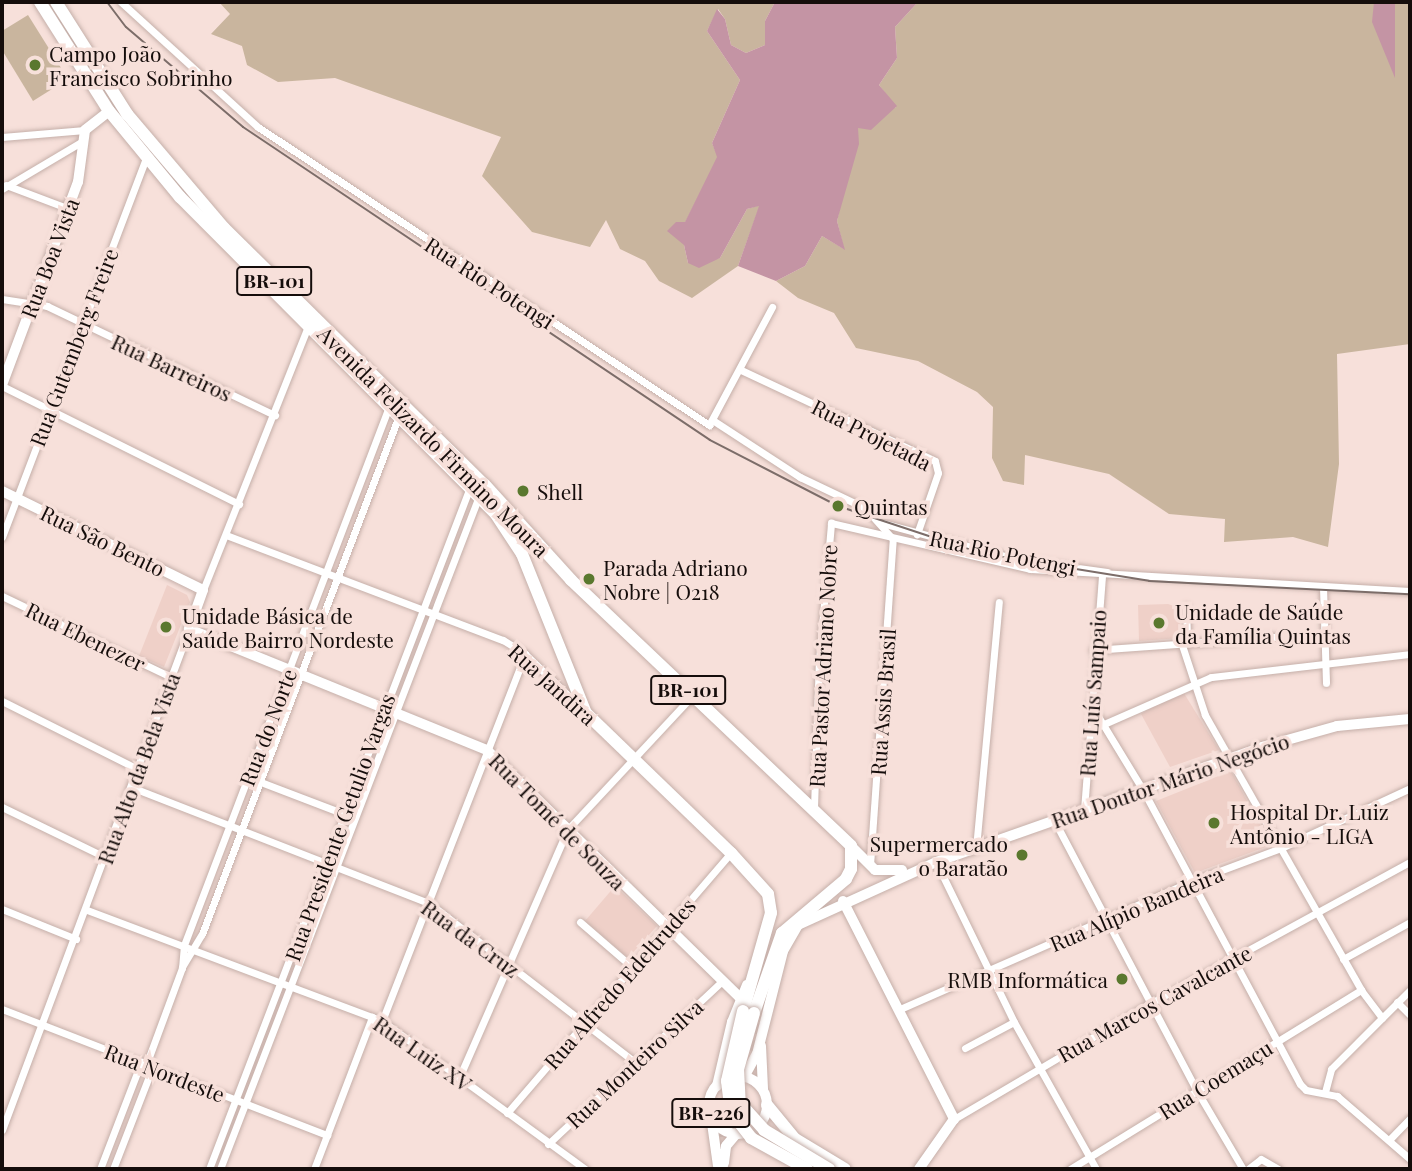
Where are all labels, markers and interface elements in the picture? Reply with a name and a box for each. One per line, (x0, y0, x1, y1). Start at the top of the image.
place label: Campo João Francisco Sobrinho (49, 40, 233, 90)
marker: Campo João Francisco Sobrinho (27, 57, 43, 73)
street label: Rua Boa Vista (14, 194, 84, 322)
street label: Rua Rio Potengi (421, 231, 559, 333)
street label: Rua Gutemberg Freire (24, 244, 122, 450)
road number: BR-101 (236, 266, 312, 296)
street label: Avenida Felizardo Firmino Moura (313, 320, 555, 562)
street label: Rua Barreiros (108, 328, 236, 406)
street label: Rua Projetada (808, 393, 936, 475)
place label: Shell (537, 478, 583, 504)
marker: Shell (515, 483, 531, 499)
place label: Quintas (854, 493, 928, 519)
marker: Quintas (828, 496, 848, 516)
street label: Rua São Bento (37, 499, 169, 581)
street label: Rua Rio Potengi (927, 524, 1079, 580)
street label: Rua Pastor Adriano Nobre (803, 543, 841, 789)
place label: Parada Adriano Nobre | O218 (603, 554, 749, 604)
marker: Parada Adriano Nobre | O218 (581, 571, 597, 587)
street label: Rua Ebenezer (22, 596, 150, 676)
place label: Unidade de Saúde da Família Quintas (1175, 598, 1351, 648)
place label: Unidade Básica de Saúde Bairro Nordeste (182, 602, 394, 652)
street label: Rua Luís Sampaio (1074, 609, 1110, 777)
marker: Unidade de Saúde da Família Quintas (1149, 613, 1169, 633)
marker: Unidade Básica de Saúde Bairro Nordeste (156, 617, 176, 637)
street label: Rua Assis Brasil (864, 627, 900, 777)
street label: Rua Jandira (504, 638, 602, 730)
street label: Rua do Norte (233, 665, 301, 789)
street label: Rua Alto da Bela Vista (91, 668, 185, 868)
road number: BR-101 (650, 674, 726, 706)
street label: Rua Presidente Getulio Vargas (279, 689, 399, 965)
street label: Rua Doutor Mário Negócio (1048, 727, 1292, 833)
street label: Rua Tomé de Souza (484, 747, 632, 895)
place label: Hospital Dr. Luiz Antônio - LIGA (1230, 798, 1389, 848)
marker: Hospital Dr. Luiz Antônio - LIGA (1204, 813, 1224, 833)
place label: Supermercado o Baratão (870, 830, 1008, 880)
marker: Supermercado o Baratão (1014, 847, 1030, 863)
street label: Rua Alípio Bandeira (1045, 860, 1227, 956)
street label: Rua Alfredo Edeltrudes (538, 892, 700, 1074)
street label: Rua da Cruz (417, 894, 525, 982)
street label: Rua Marcos Cavalcante (1053, 939, 1255, 1067)
place label: RMB Informática (947, 966, 1108, 992)
marker: RMB Informática (1114, 971, 1130, 987)
street label: Rua Monteiro Silva (561, 993, 707, 1133)
street label: Rua Luiz XV (369, 1010, 477, 1096)
street label: Rua Coemaçu (1153, 1034, 1277, 1124)
street label: Rua Nordeste (101, 1038, 229, 1106)
road number: BR-226 (671, 1098, 751, 1128)

